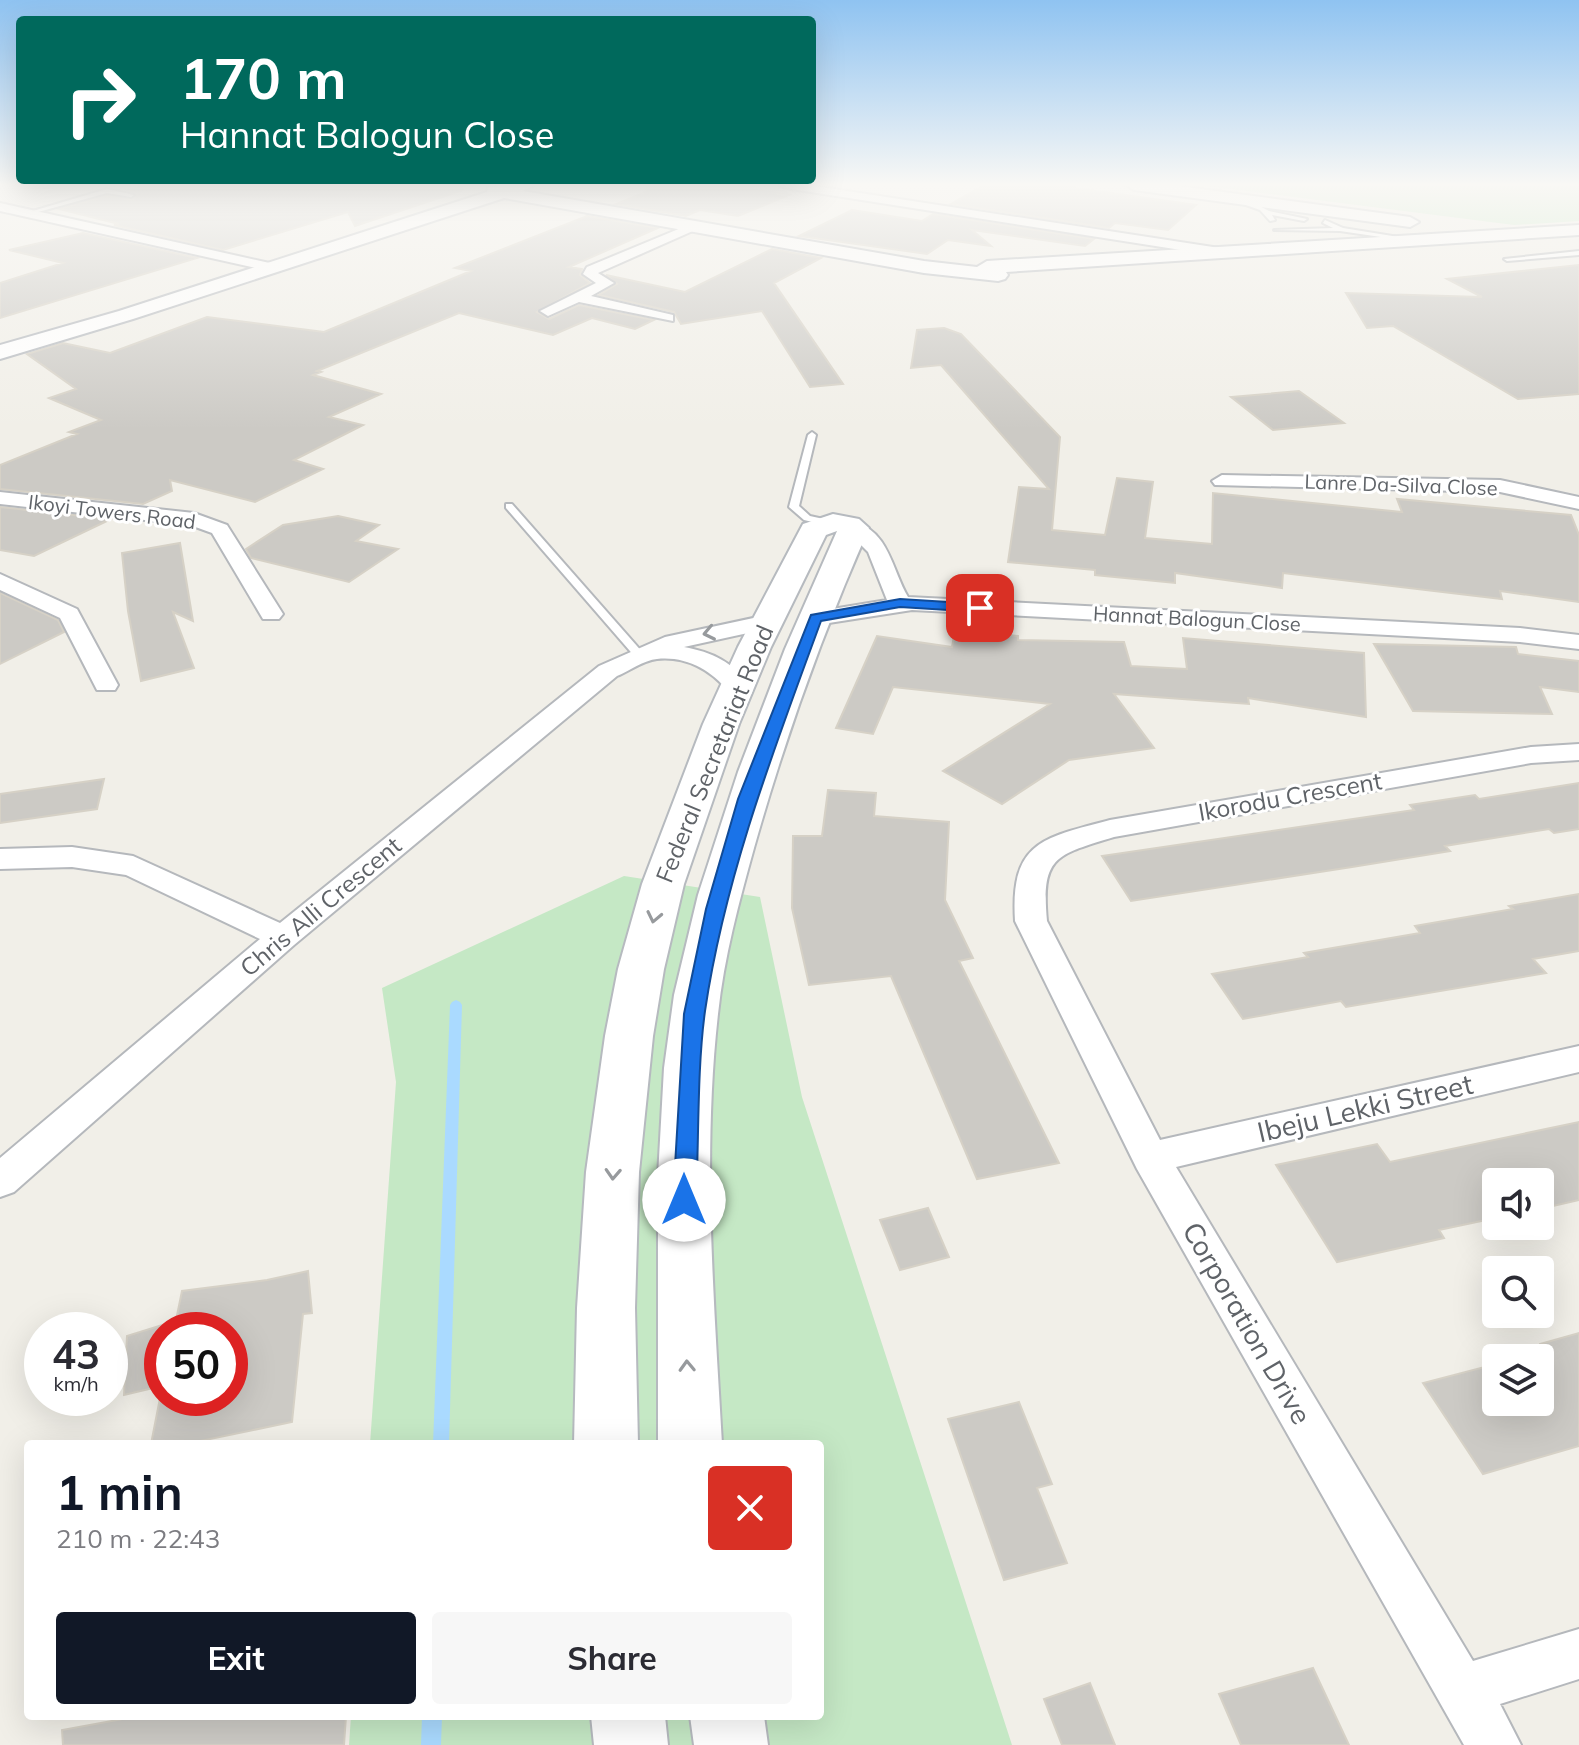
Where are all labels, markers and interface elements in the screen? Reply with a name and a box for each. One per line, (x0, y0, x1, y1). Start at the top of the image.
text: 170 m (180, 43, 347, 113)
icon: right (48, 48, 152, 152)
text: Hannat Balogun Close (180, 112, 554, 157)
street label: Lanre Da-Silva Close (1304, 469, 1498, 500)
street label: Ikoyi Towers Road (27, 489, 197, 534)
pin (946, 574, 1014, 642)
icon: arrive (958, 586, 1002, 630)
street label: Hannat Balogun Close (1093, 601, 1302, 636)
street label: Federal Secretariat Road (649, 620, 780, 887)
one-way arrow (703, 624, 716, 641)
street label: Ikorodu Crescent (1196, 765, 1384, 827)
street label: Chris Alli Crescent (234, 830, 407, 982)
one-way arrow (646, 910, 663, 924)
street label: Ibeju Lekki Street (1254, 1066, 1476, 1149)
position arrow (642, 1158, 726, 1242)
one-way arrow (605, 1168, 622, 1181)
map controls (1482, 1168, 1554, 1416)
button: sound (1482, 1168, 1554, 1240)
street label: Corporation Drive (1175, 1215, 1320, 1430)
button: search (1482, 1256, 1554, 1328)
speed limit sign: 50 (144, 1312, 248, 1416)
text: 43 (52, 1329, 100, 1379)
button: layers (1482, 1344, 1554, 1416)
one-way arrow (679, 1359, 696, 1372)
text: km/h (53, 1371, 99, 1396)
text: 1 min (56, 1462, 183, 1522)
button: close (708, 1466, 792, 1550)
text: 210 m · 22:43 (56, 1522, 220, 1555)
button: Exit (56, 1612, 416, 1704)
button: Share (432, 1612, 792, 1704)

